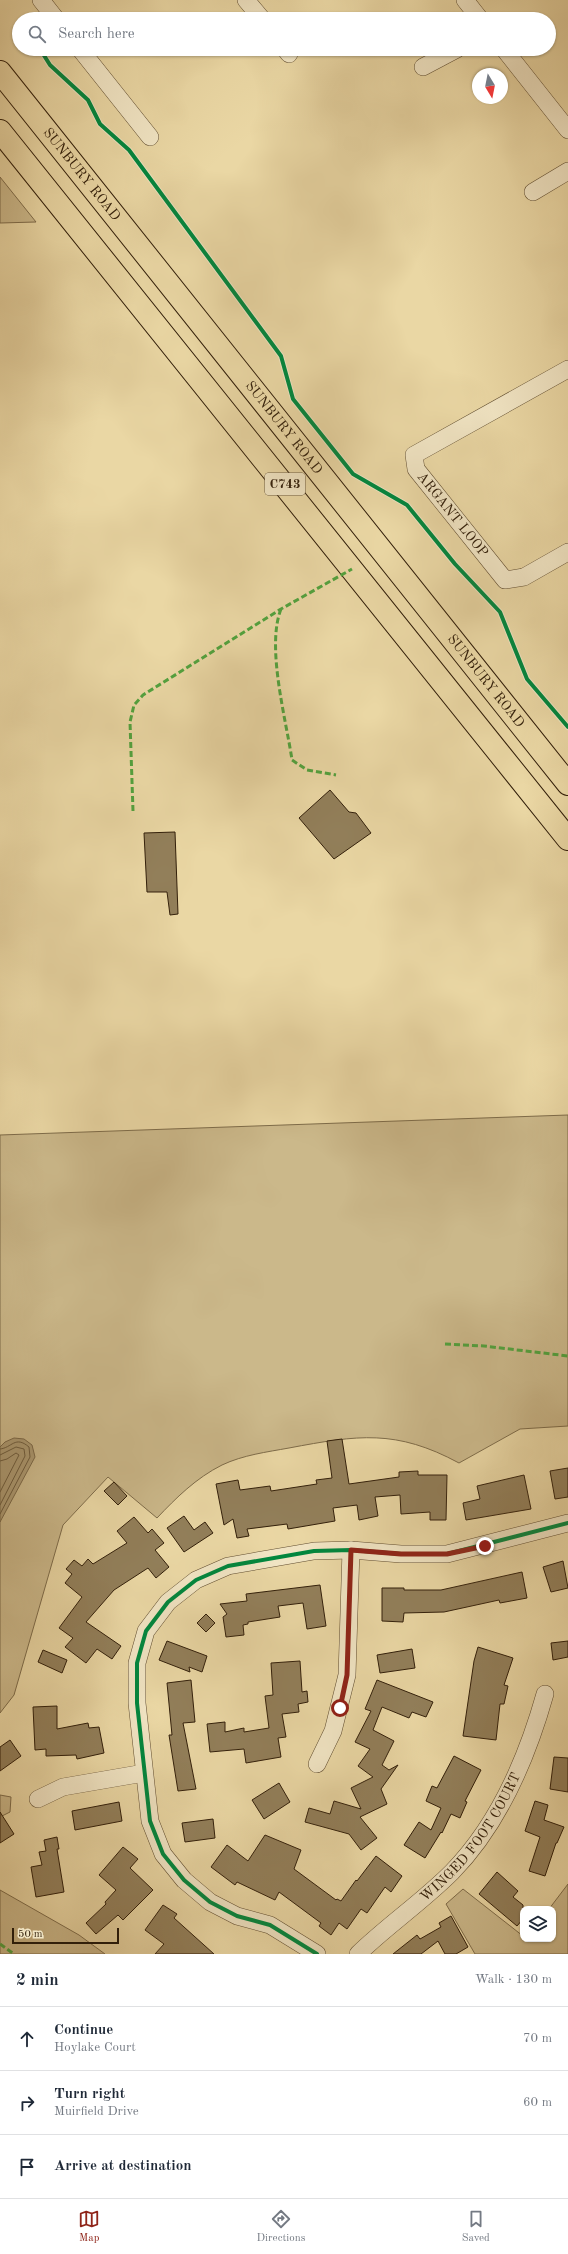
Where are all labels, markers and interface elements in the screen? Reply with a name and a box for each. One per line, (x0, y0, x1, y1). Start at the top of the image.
search box (12, 12, 556, 56)
icon: search (26, 23, 48, 45)
text: Search here (58, 27, 135, 42)
north arrow (472, 68, 508, 104)
street label: SUNBURY ROAD (41, 125, 123, 224)
street label: SUNBURY ROAD (243, 379, 325, 477)
street label: ARGANT LOOP (414, 470, 491, 560)
road number: C743 (265, 473, 305, 495)
street label: SUNBURY ROAD (445, 632, 527, 730)
route end (476, 1537, 494, 1555)
route start (331, 1699, 349, 1717)
street label: WINGED FOOT COURT (418, 1770, 523, 1904)
map controls (520, 1906, 556, 1942)
button: layers (520, 1906, 556, 1942)
scale bar (12, 1926, 119, 1945)
text: 50 m (18, 1929, 43, 1940)
text: 2 min (16, 1972, 59, 1989)
text: Walk · 130 m (475, 1973, 552, 1986)
text: Continue (54, 2023, 113, 2038)
icon: ahead (16, 2028, 38, 2050)
text: 70 m (523, 2032, 552, 2045)
text: Hoylake Court (54, 2041, 136, 2054)
text: Turn right (54, 2087, 125, 2102)
icon: right (16, 2092, 38, 2114)
text: 60 m (523, 2096, 552, 2109)
text: Muirfield Drive (54, 2105, 139, 2118)
icon: arrive (16, 2156, 38, 2178)
text: Arrive at destination (54, 2159, 192, 2174)
tab: Map (78, 2208, 100, 2246)
tab: Directions (257, 2208, 305, 2246)
tab: Saved (462, 2208, 490, 2246)

